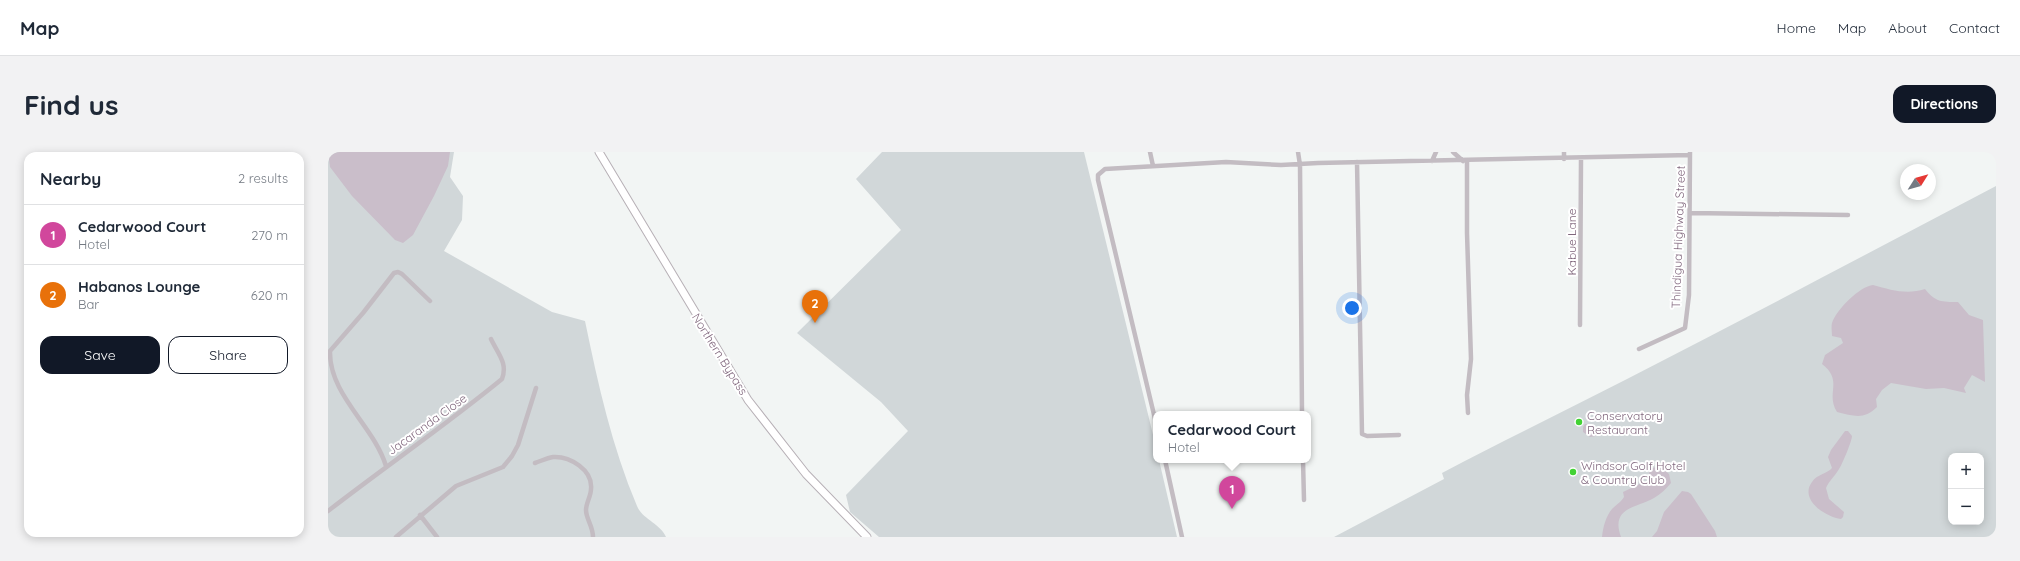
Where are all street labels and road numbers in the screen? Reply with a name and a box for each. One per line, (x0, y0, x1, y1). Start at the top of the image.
street label: Thindigua Highway Street (1668, 165, 1688, 309)
street label: Kabue Lane (1564, 208, 1579, 275)
street label: Northern Bypass (689, 310, 751, 398)
street label: Jacaranda Close (384, 390, 470, 458)

